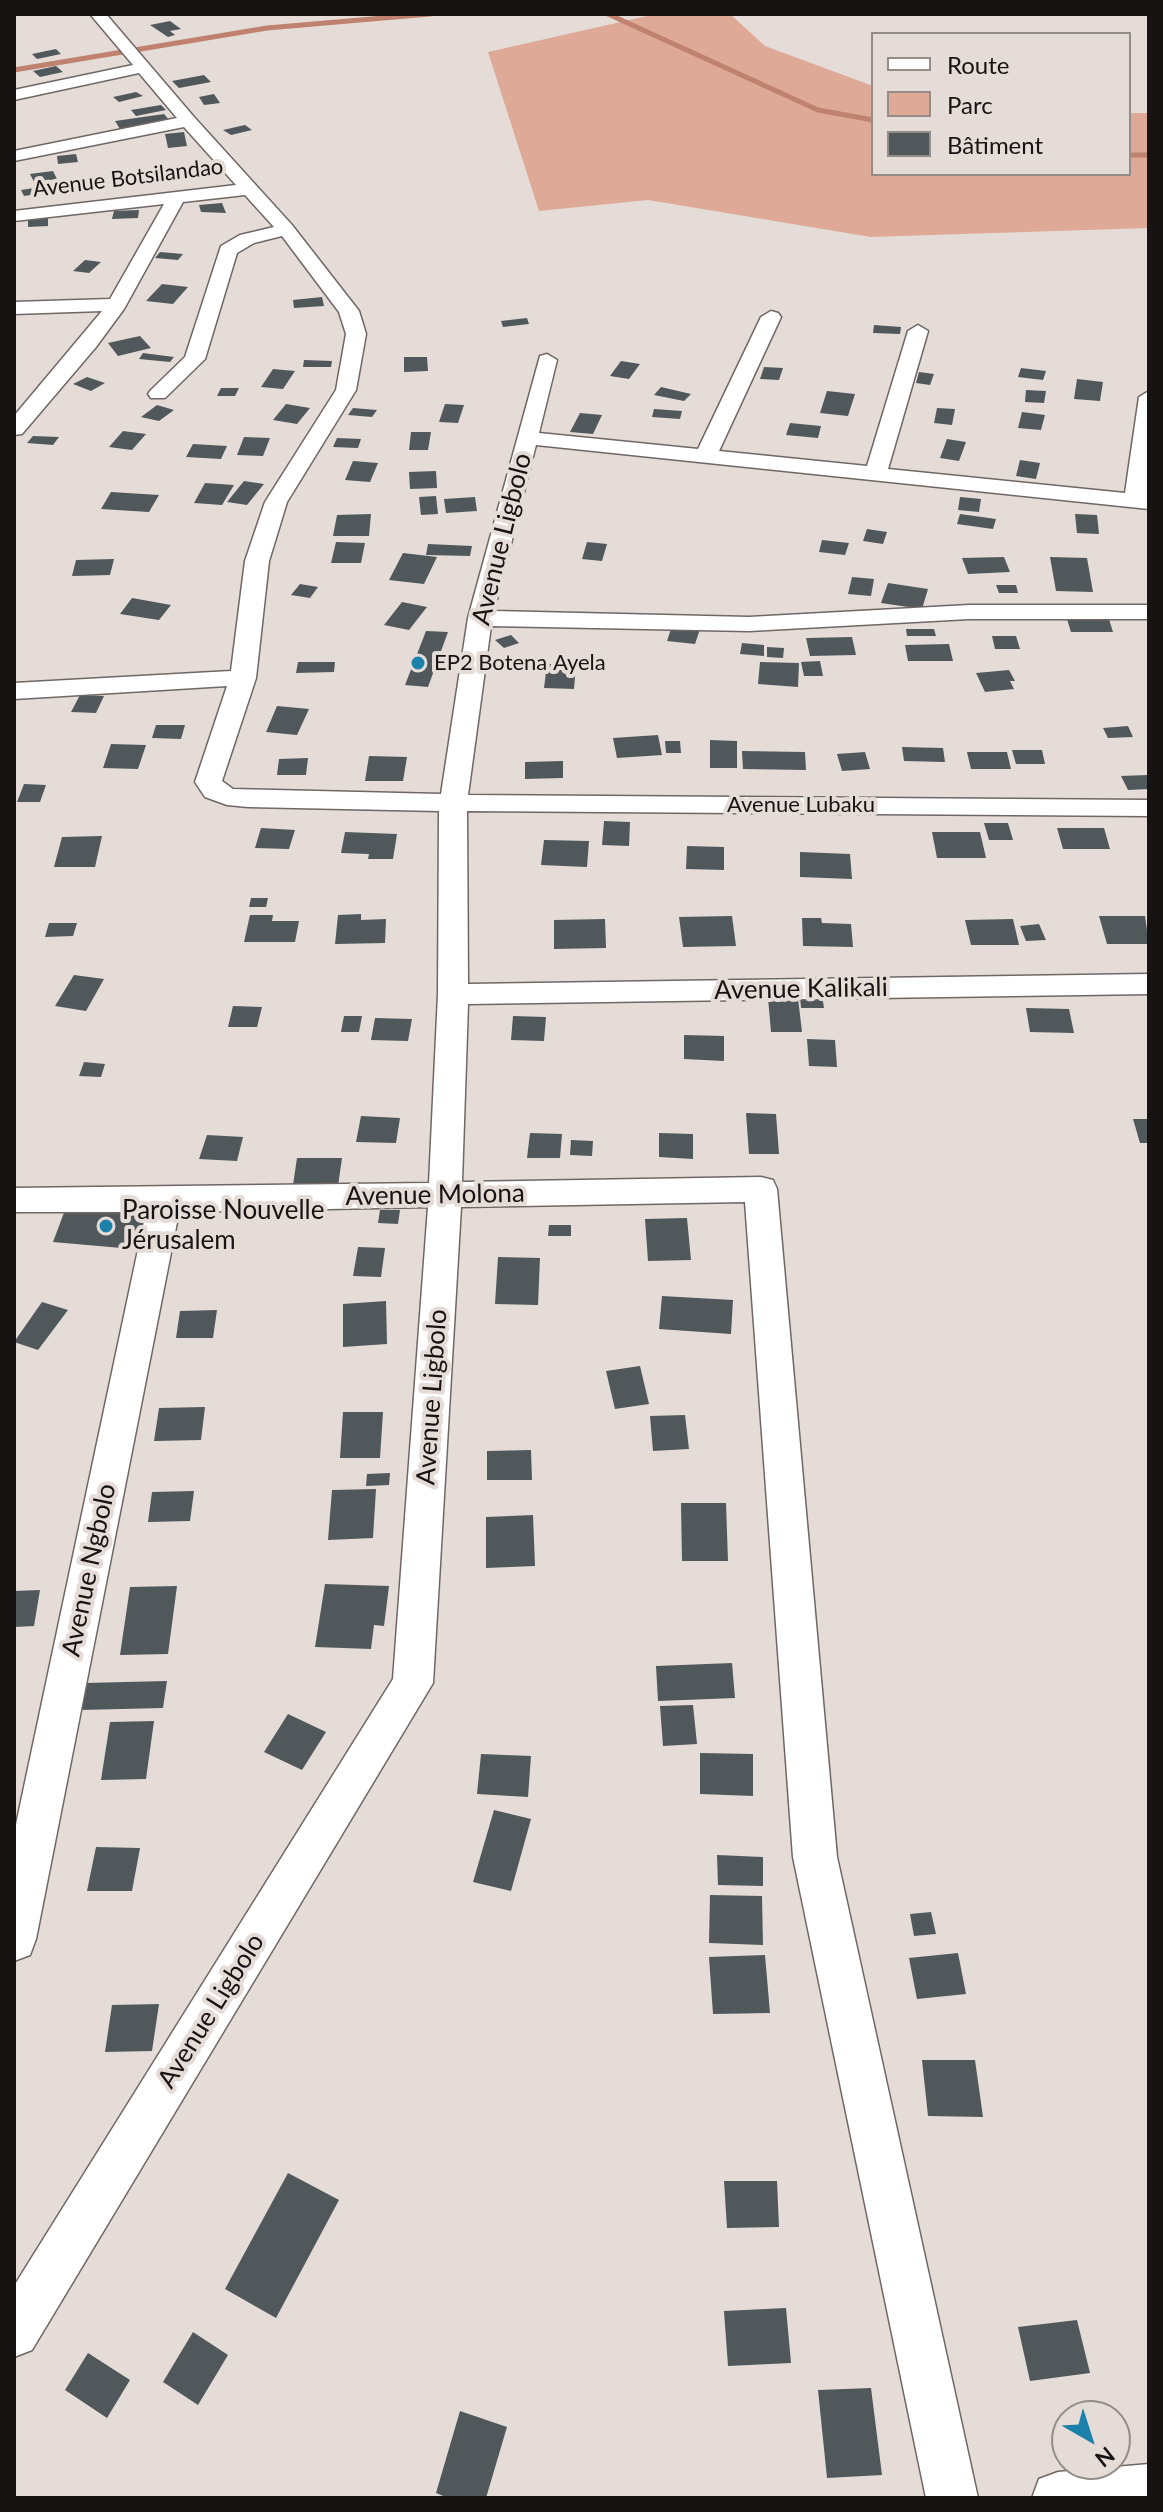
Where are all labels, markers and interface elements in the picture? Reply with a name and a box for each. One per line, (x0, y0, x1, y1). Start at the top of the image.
legend (871, 32, 1131, 176)
text: Route (947, 50, 1009, 79)
text: Parc (947, 90, 993, 119)
text: Bâtiment (947, 130, 1043, 159)
street label: Avenue Botsilandao (31, 153, 225, 203)
street label: Avenue Ligbolo (466, 450, 538, 628)
place label: EP2 Botena Ayela (434, 650, 606, 676)
marker: EP2 Botena Ayela (409, 654, 427, 672)
street label: Avenue Lubaku (727, 792, 875, 818)
street label: Avenue Kalikali (714, 972, 888, 1006)
street label: Avenue Molona (345, 1178, 525, 1212)
place label: Paroisse Nouvelle Jérusalem (122, 1195, 324, 1256)
marker: Paroisse Nouvelle Jérusalem (97, 1217, 115, 1235)
street label: Avenue Ligbolo (410, 1308, 454, 1486)
street label: Avenue Ngbolo (55, 1481, 123, 1659)
street label: Avenue Ligbolo (151, 1928, 271, 2094)
north arrow (1051, 2400, 1131, 2480)
text: N (1090, 2442, 1120, 2473)

